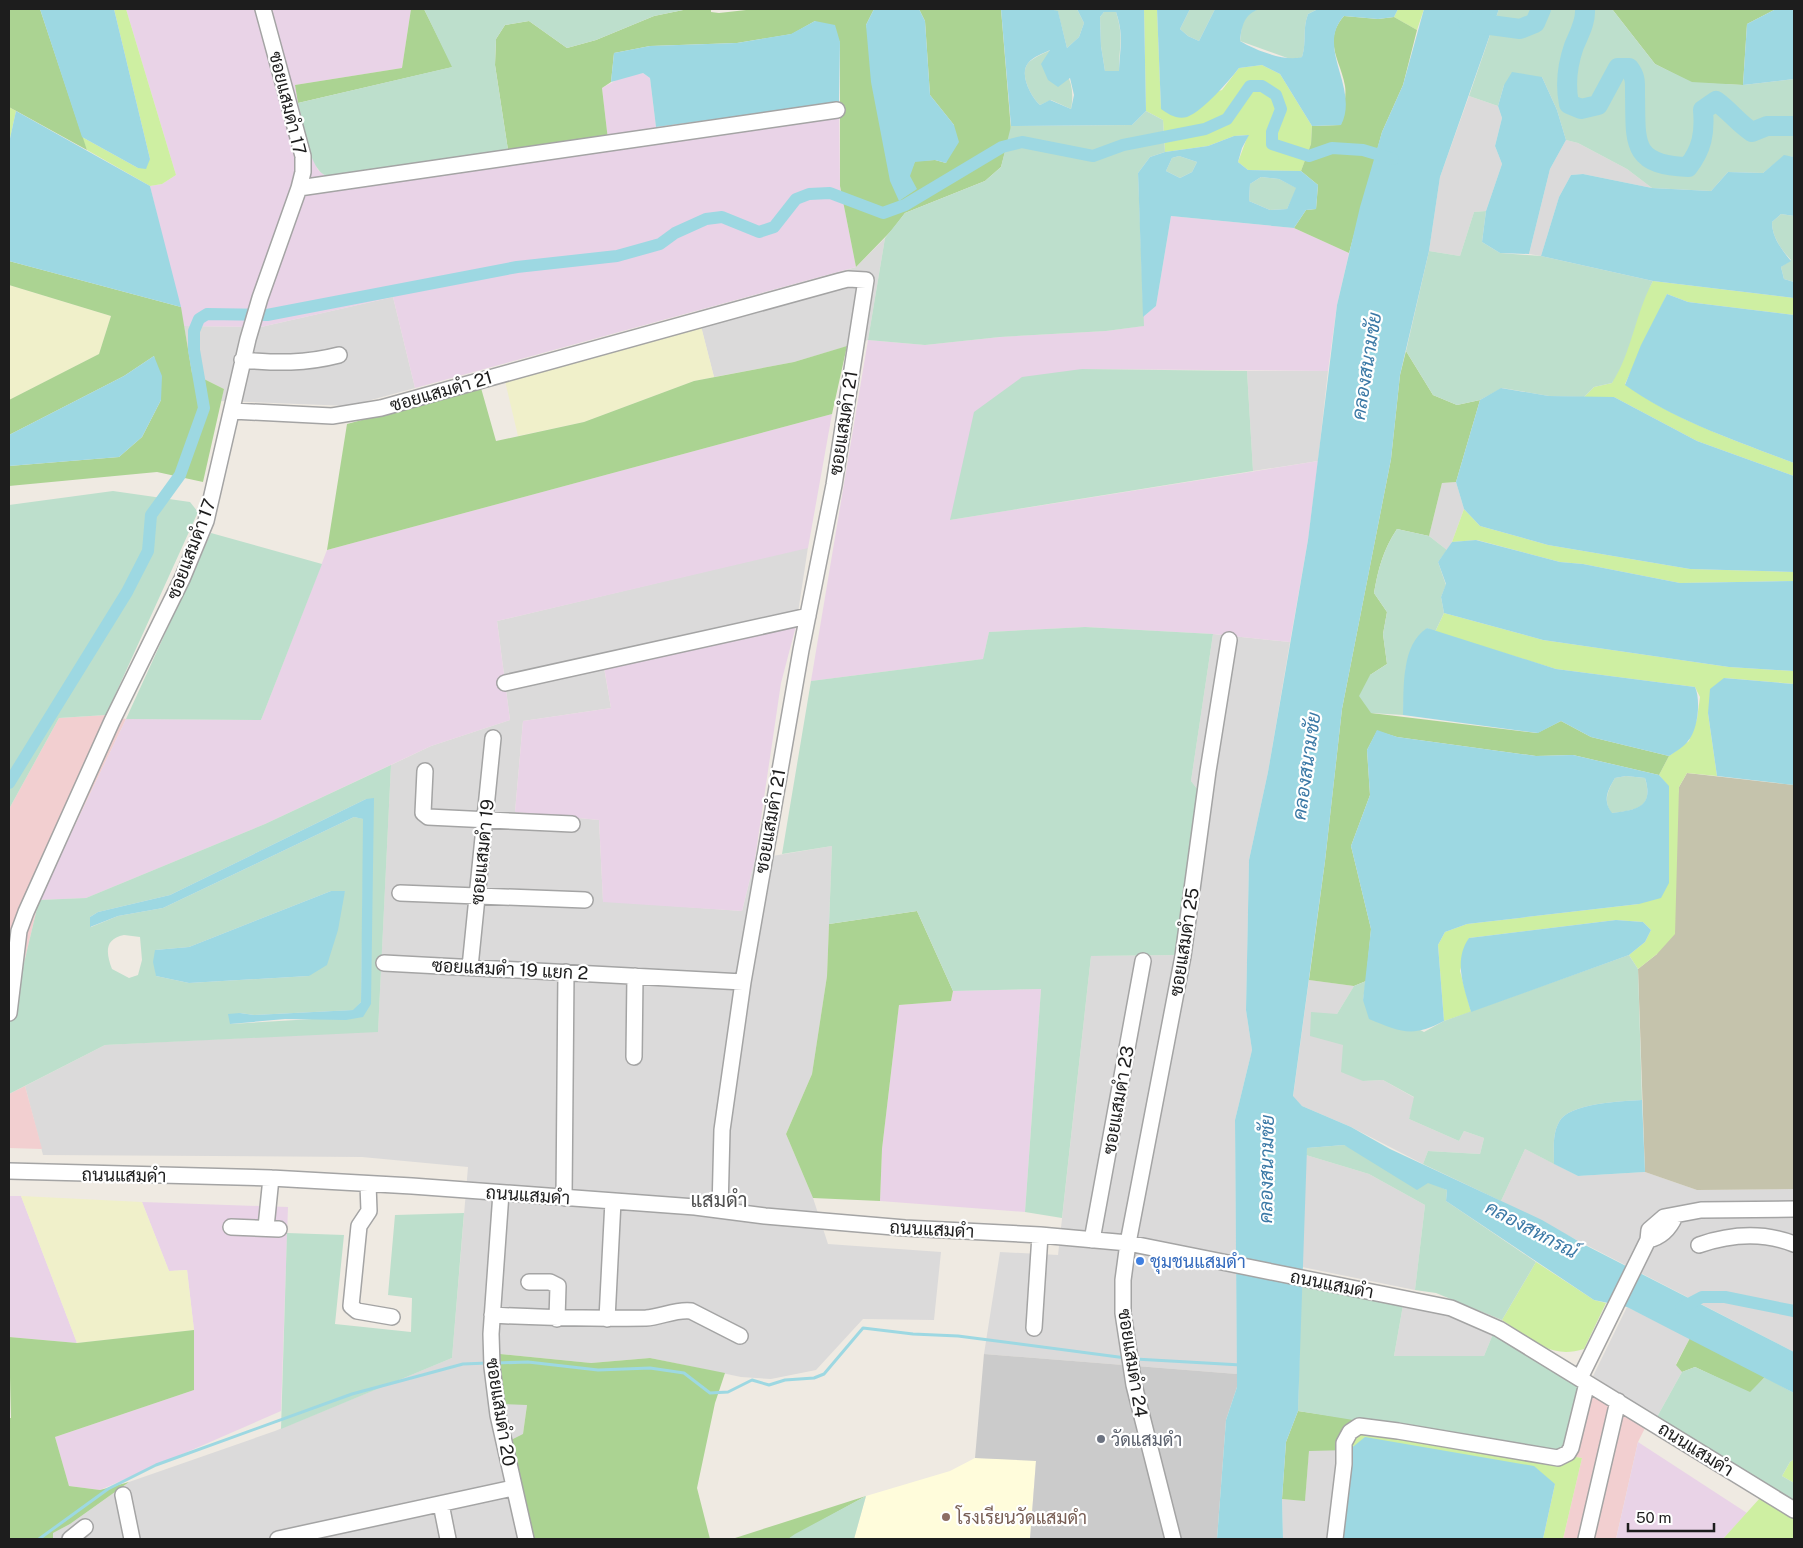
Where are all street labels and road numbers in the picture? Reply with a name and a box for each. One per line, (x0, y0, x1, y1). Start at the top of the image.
street label: ซอยแสมดำ 17 (265, 49, 311, 157)
street label: ซอยแสมดำ 21 (387, 366, 495, 416)
street label: ซอยแสมดำ 21 (824, 369, 862, 477)
street label: ซอยแสมดำ 17 (162, 496, 220, 602)
street label: ซอยแสมดำ 21 (750, 767, 790, 875)
street label: ซอยแสมดำ 19 (466, 798, 498, 906)
street label: ซอยแสมดำ 25 (1165, 886, 1203, 998)
street label: ซอยแสมดำ 19 แยก 2 (431, 954, 589, 984)
street label: ซอยแสมดำ 23 (1098, 1044, 1138, 1156)
street label: ถนนแสมดำ (81, 1164, 167, 1186)
street label: ถนนแสมดำ (485, 1182, 571, 1208)
street label: ถนนแสมดำ (889, 1216, 975, 1242)
street label: ถนนแสมดำ (1288, 1266, 1376, 1302)
street label: ซอยแสมดำ 24 (1114, 1307, 1152, 1419)
street label: ซอยแสมดำ 20 (482, 1356, 520, 1468)
street label: ถนนแสมดำ (1655, 1418, 1737, 1480)

